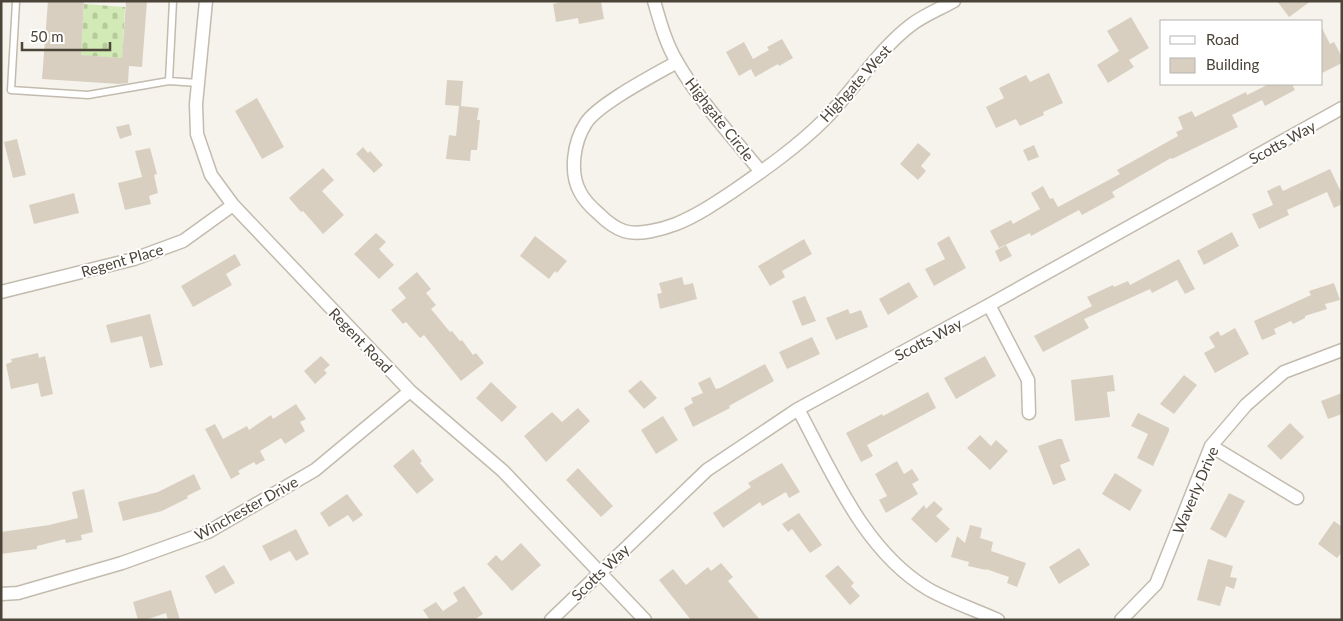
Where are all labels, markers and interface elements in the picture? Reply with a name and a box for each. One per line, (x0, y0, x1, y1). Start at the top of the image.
scale bar (22, 20, 110, 52)
legend (1160, 20, 1323, 85)
text: 50 m (30, 27, 64, 45)
text: Road (1206, 30, 1239, 48)
street label: Highgate West (816, 40, 895, 125)
text: Building (1206, 55, 1259, 73)
street label: Highgate Circle (682, 74, 758, 164)
street label: Scotts Way (1245, 116, 1319, 168)
street label: Regent Place (79, 240, 165, 280)
street label: Regent Road (326, 304, 396, 376)
street label: Scotts Way (891, 314, 965, 364)
street label: Waverly Drive (1168, 443, 1222, 537)
street label: Winchester Drive (191, 472, 301, 544)
street label: Scotts Way (567, 540, 633, 604)

